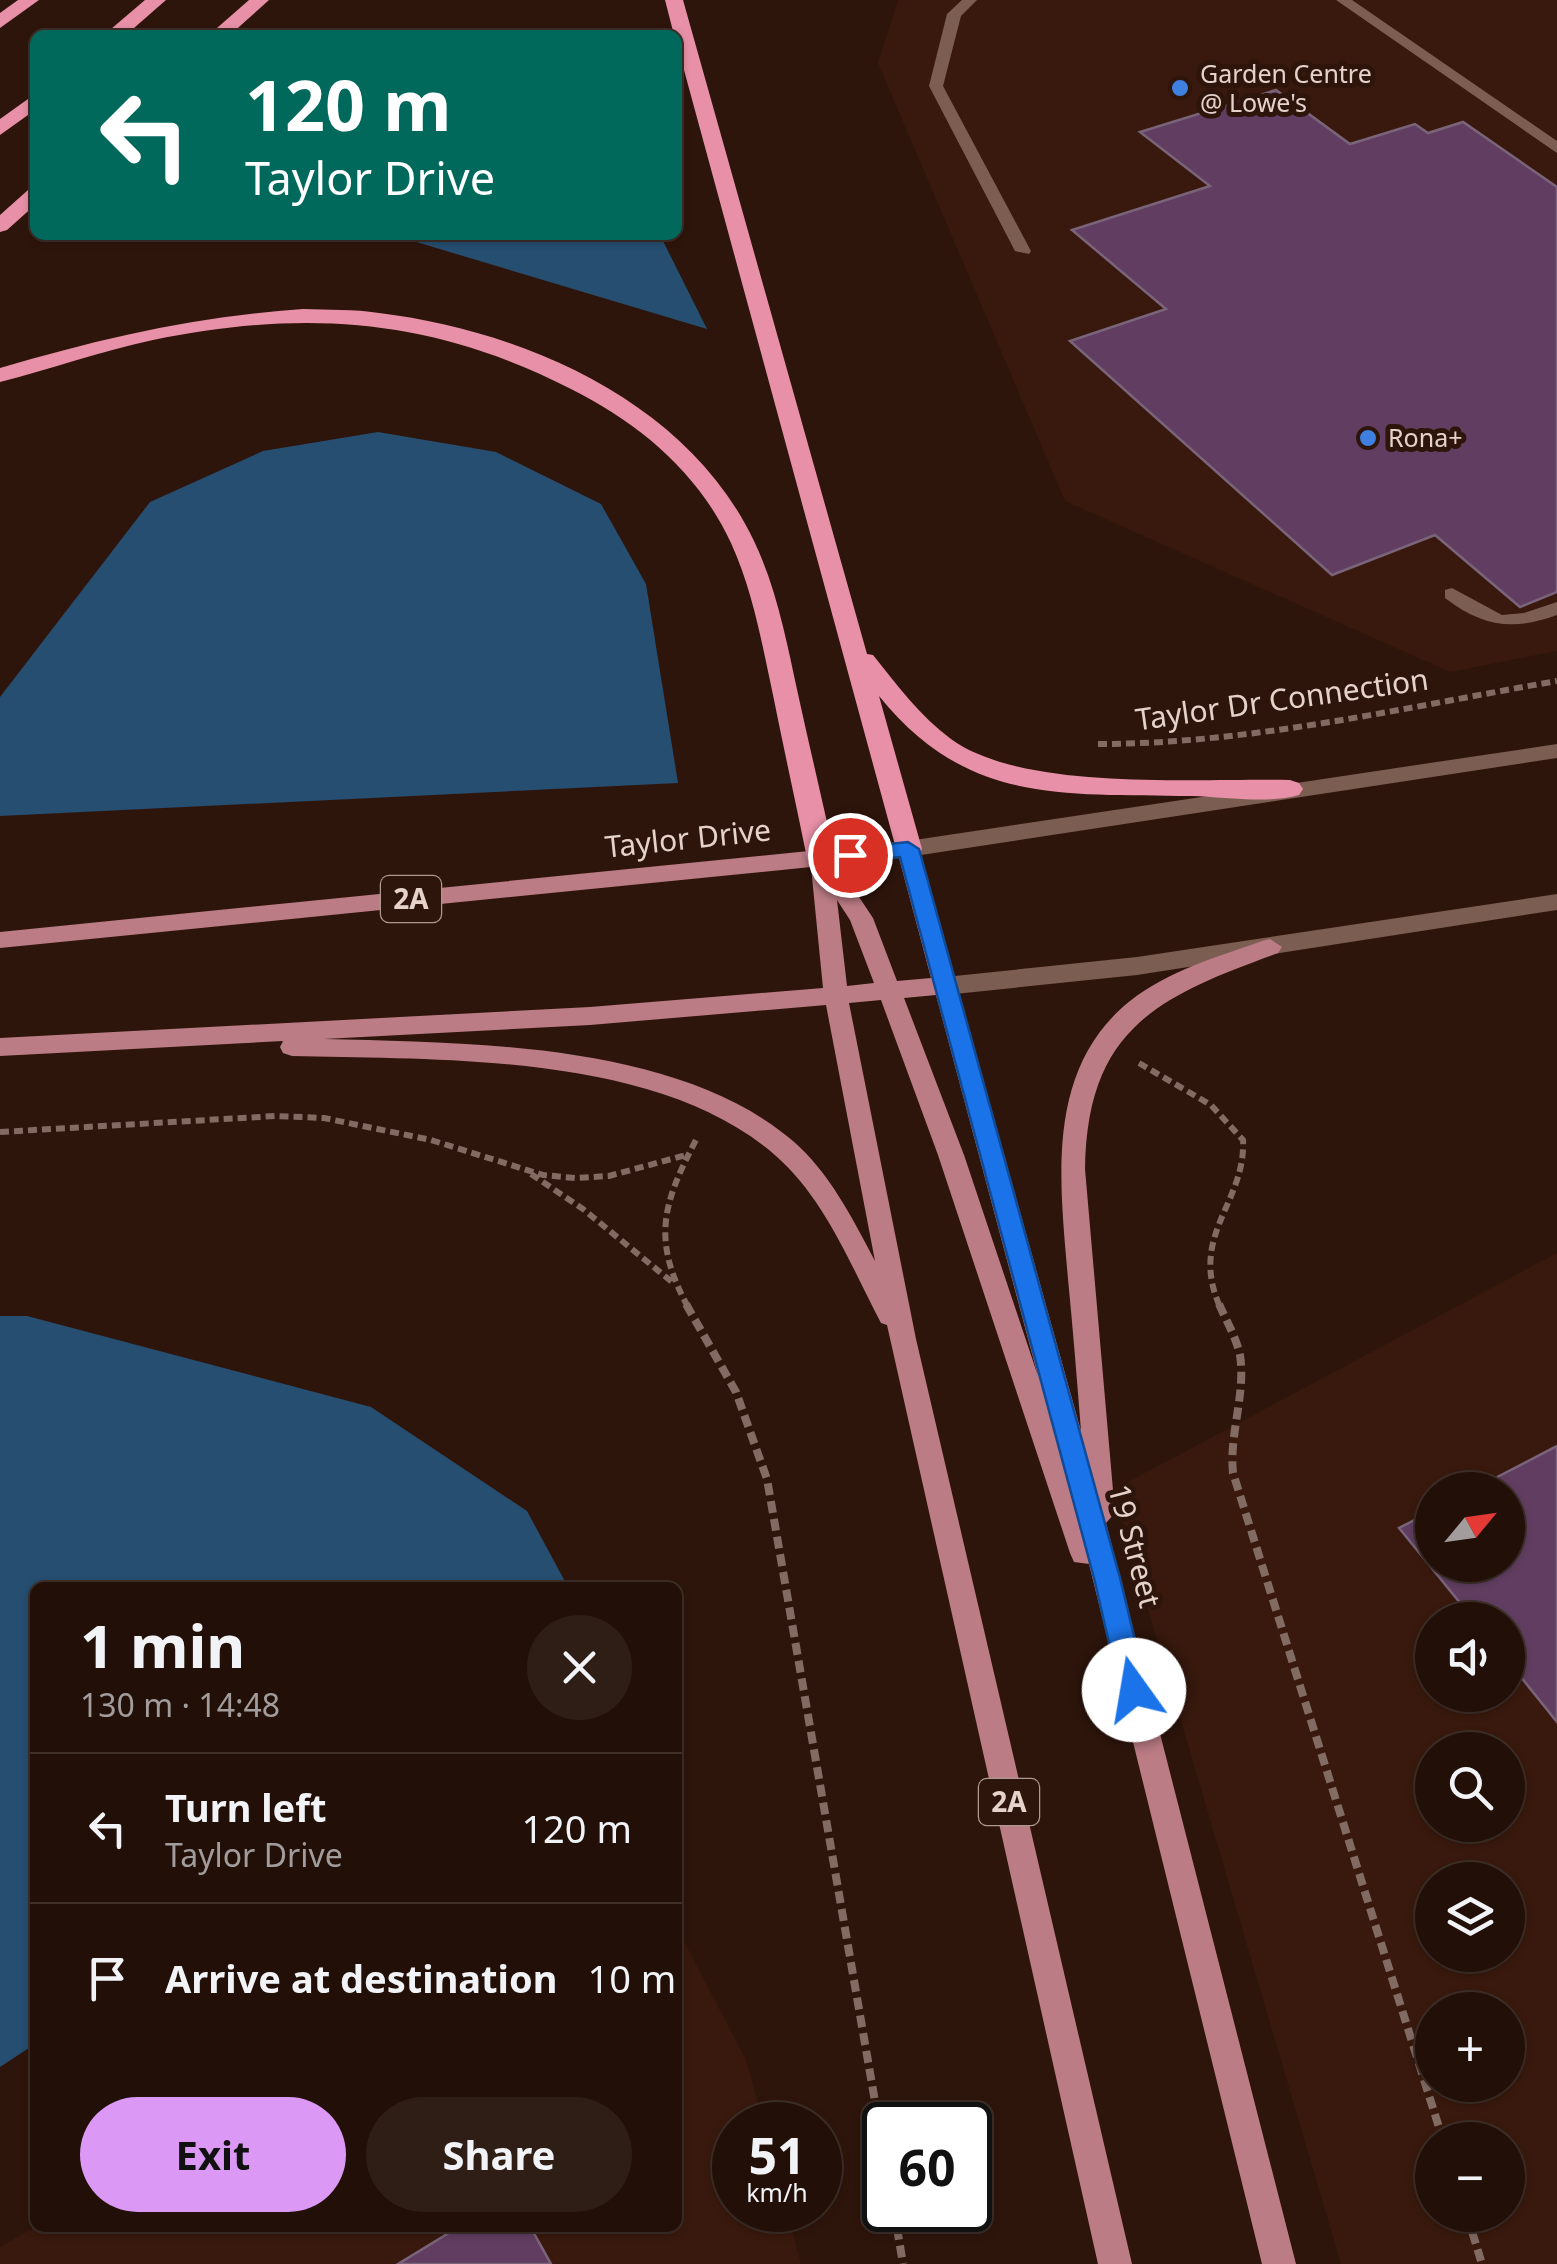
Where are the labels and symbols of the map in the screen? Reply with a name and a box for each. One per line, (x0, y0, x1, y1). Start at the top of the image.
place label: Garden Centre @ Lowe's (1200, 56, 1372, 119)
marker: Garden Centre @ Lowe's (1169, 77, 1191, 99)
place label: Rona+ (1388, 420, 1462, 454)
marker: Rona+ (1357, 427, 1379, 449)
street label: Taylor Dr Connection (1133, 658, 1431, 739)
street label: Taylor Drive (603, 808, 773, 867)
pin (808, 813, 893, 898)
road number: 2A (381, 876, 441, 922)
north arrow (1415, 1472, 1525, 1582)
street label: 19 Street (1099, 1480, 1172, 1612)
position arrow (1082, 1638, 1186, 1742)
road number: 2A (979, 1779, 1039, 1825)
speed limit sign: 60 (862, 2102, 992, 2232)

